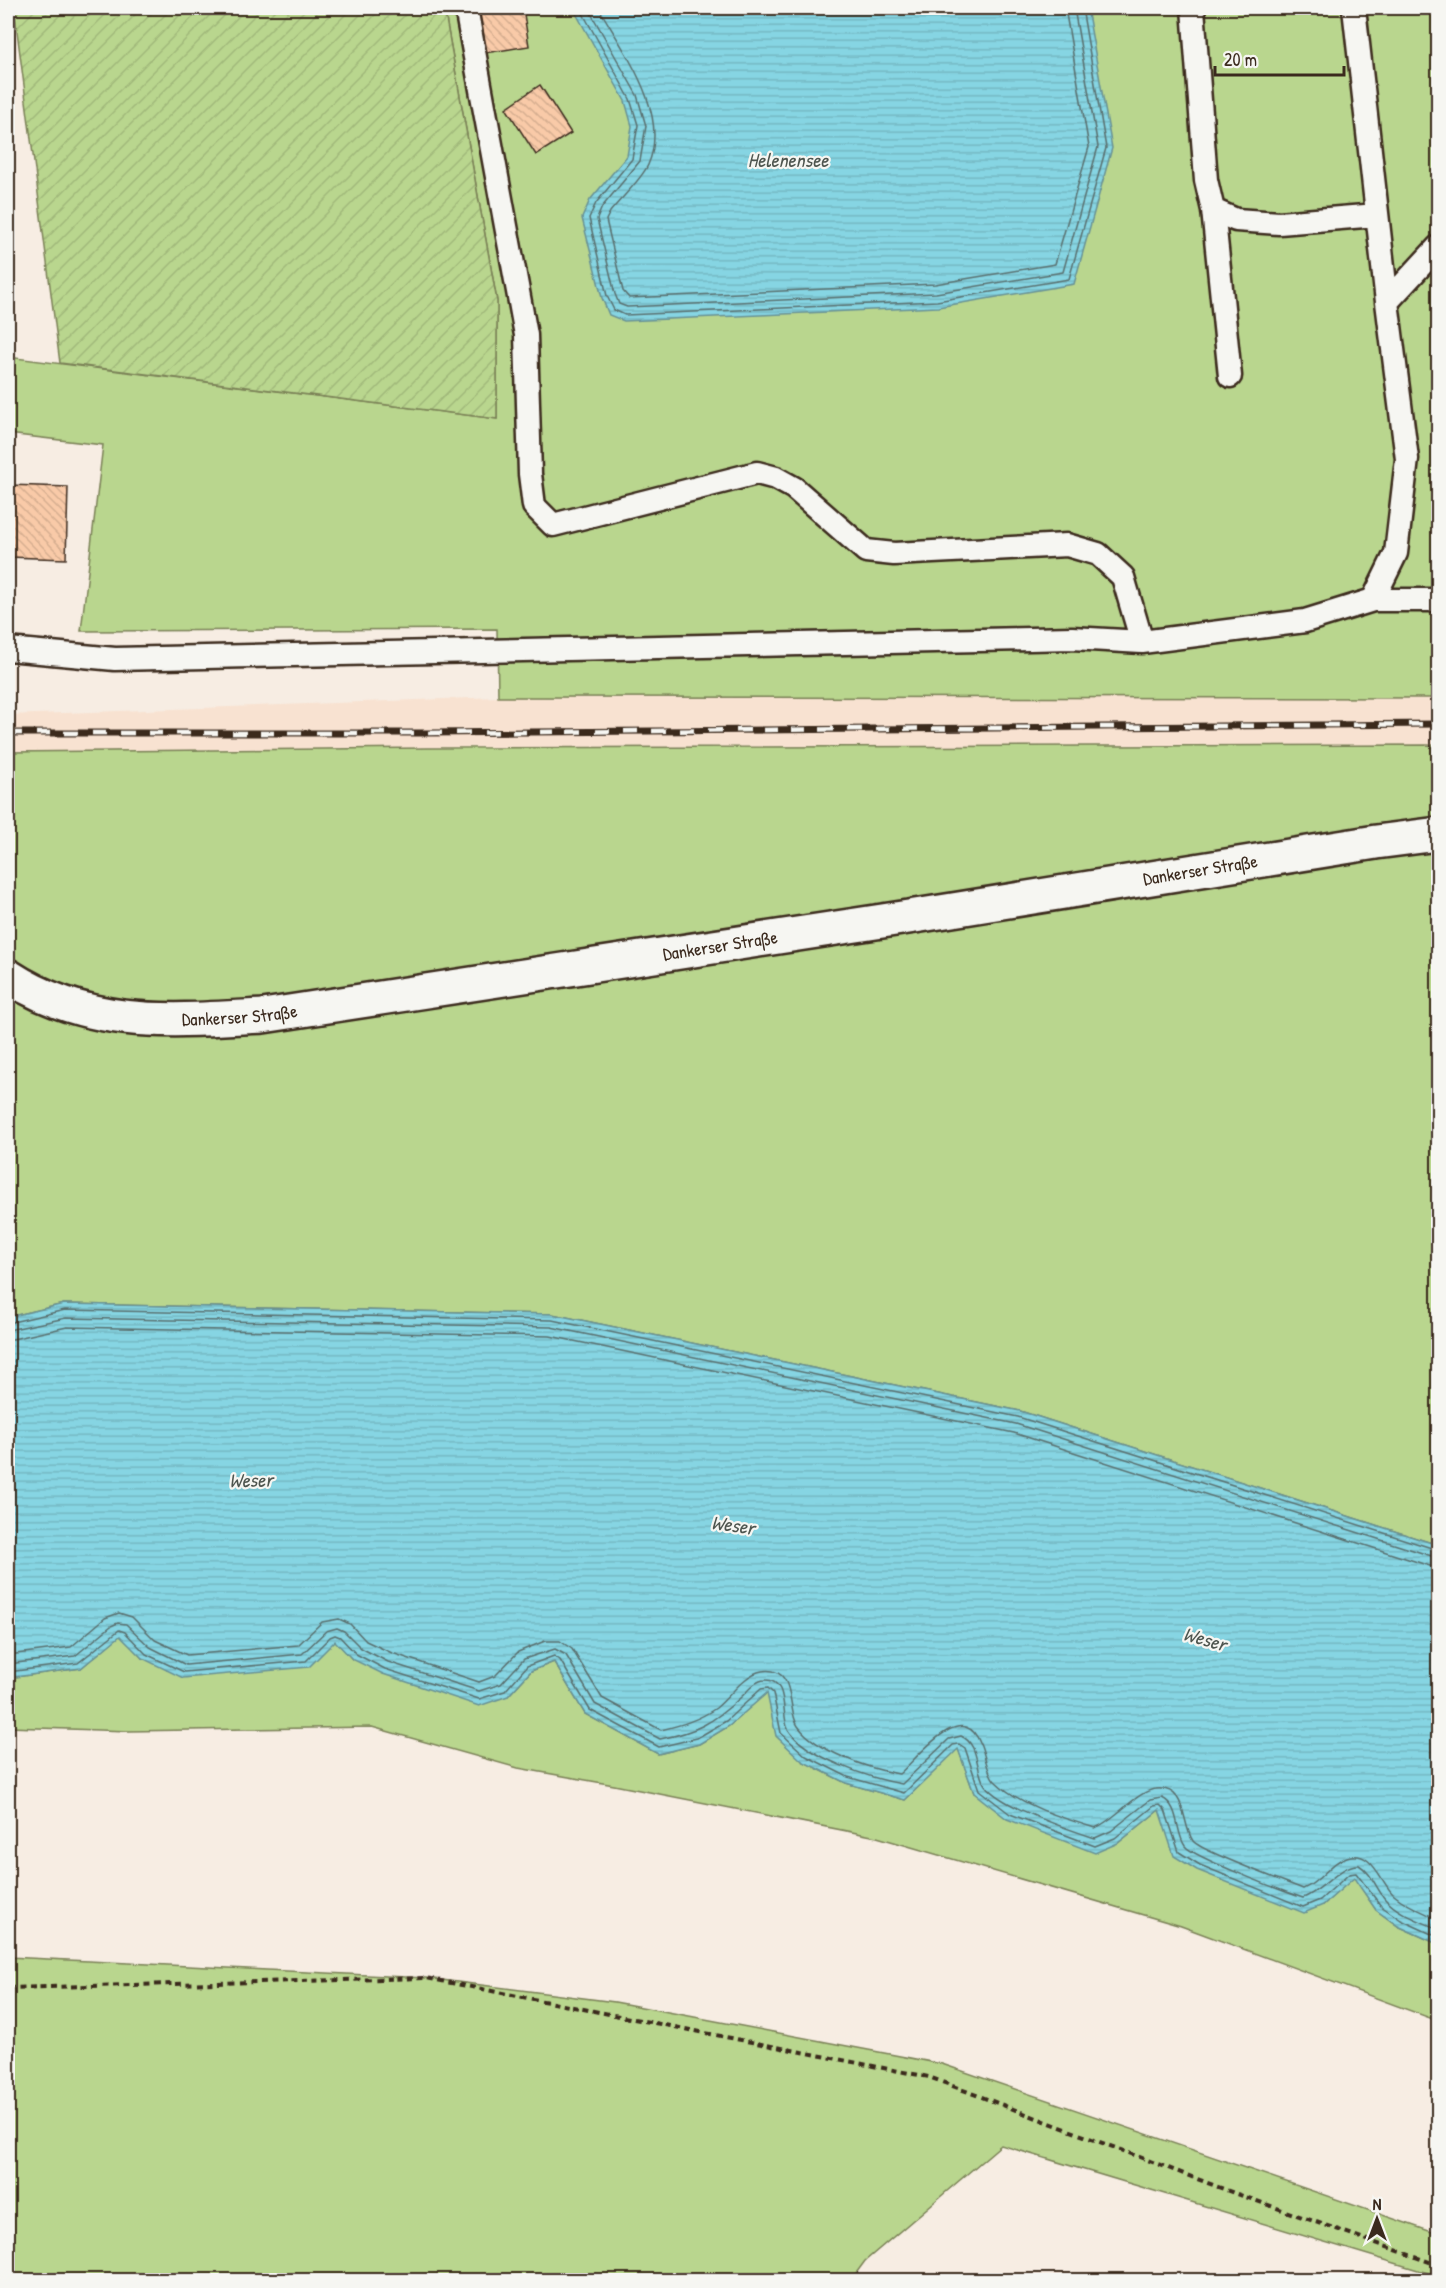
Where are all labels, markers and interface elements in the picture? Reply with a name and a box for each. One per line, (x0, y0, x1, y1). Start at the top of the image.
scale bar (1215, 39, 1344, 77)
text: 20 m (1224, 47, 1257, 72)
water label: Helenensee (748, 146, 829, 173)
street label: Dankerser Straße (1141, 848, 1259, 891)
street label: Dankerser Straße (661, 924, 779, 966)
street label: Dankerser Straße (182, 998, 299, 1032)
water label: Weser (229, 1466, 275, 1493)
water label: Weser (710, 1508, 759, 1541)
water label: Weser (1180, 1620, 1232, 1658)
north arrow (1347, 2189, 1407, 2249)
text: N (1373, 2193, 1382, 2215)

